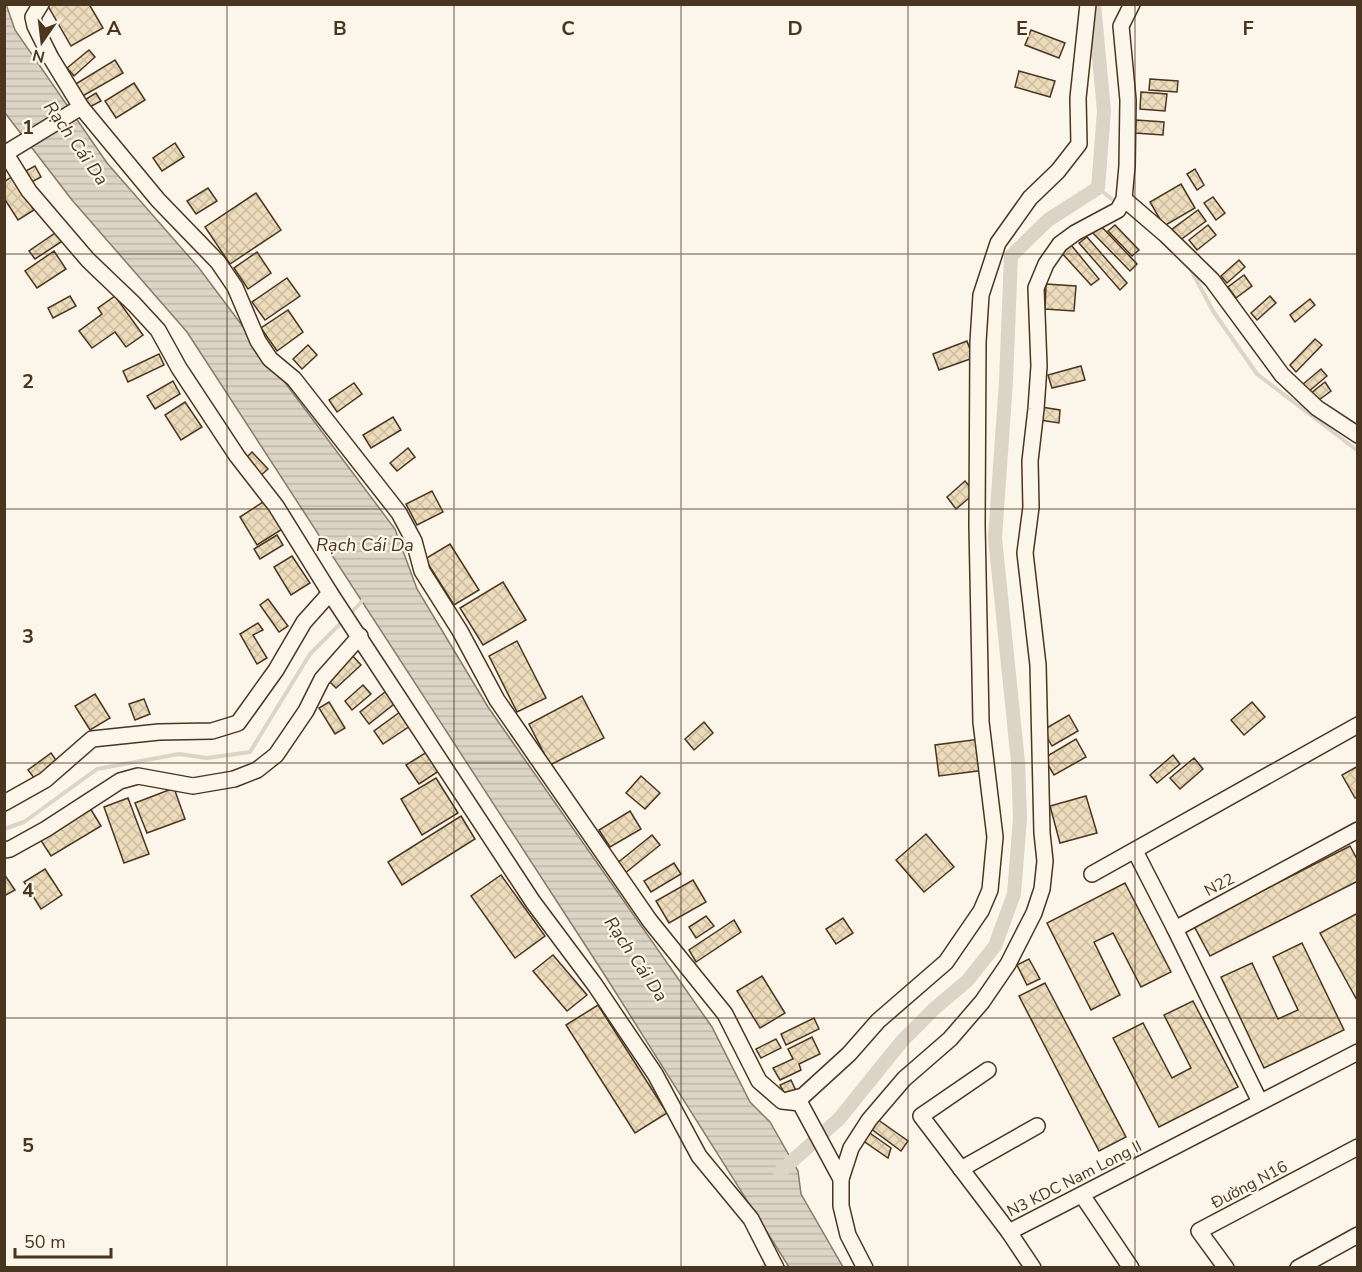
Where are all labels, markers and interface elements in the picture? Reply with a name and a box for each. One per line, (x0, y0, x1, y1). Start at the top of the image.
north arrow (12, 12, 72, 72)
text: A (107, 15, 122, 42)
text: B (333, 15, 347, 42)
text: C (561, 15, 575, 42)
text: D (787, 15, 803, 42)
text: E (1016, 15, 1028, 42)
text: F (1242, 15, 1254, 42)
text: N (30, 43, 47, 68)
water label: Rạch Cái Da (38, 96, 114, 190)
text: 1 (22, 114, 34, 141)
text: 2 (22, 368, 34, 395)
water label: Rạch Cái Da (316, 533, 414, 557)
text: 3 (22, 623, 34, 650)
street label: N22 (1201, 868, 1238, 902)
text: 4 (22, 877, 34, 904)
water label: Rạch Cái Da (599, 912, 673, 1006)
text: 5 (22, 1132, 34, 1159)
street label: N3 KDC Nam Long II (1003, 1135, 1146, 1222)
street label: Đường N16 (1207, 1156, 1291, 1215)
scale bar (15, 1221, 111, 1259)
text: 50 m (24, 1230, 66, 1254)

